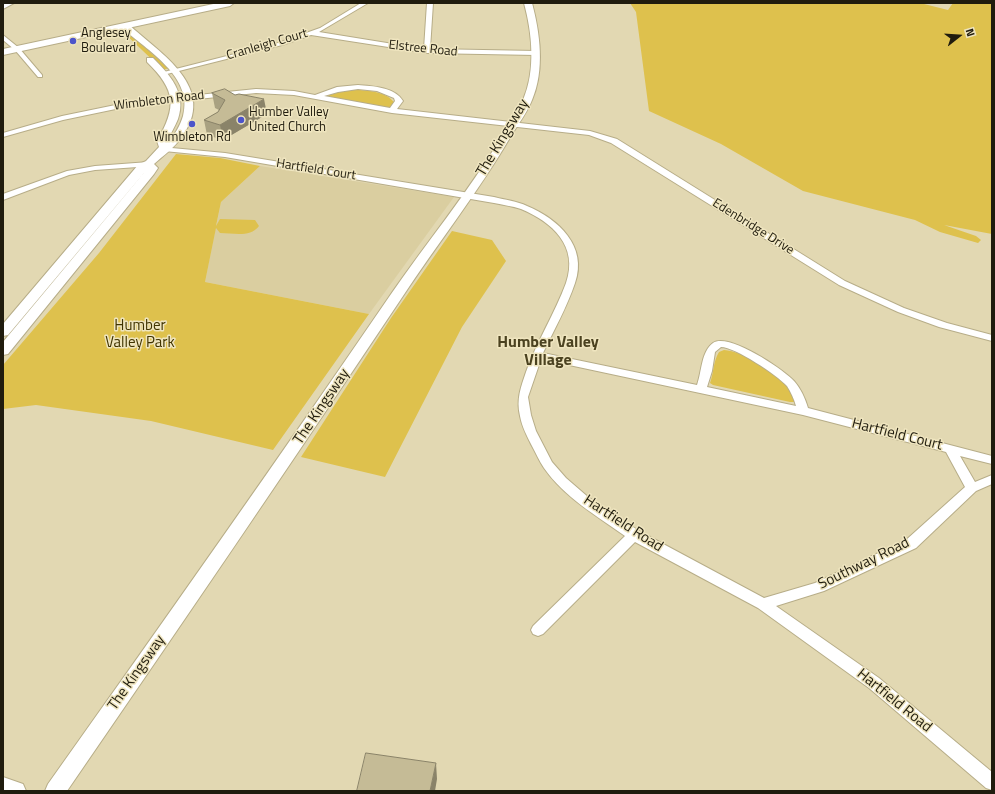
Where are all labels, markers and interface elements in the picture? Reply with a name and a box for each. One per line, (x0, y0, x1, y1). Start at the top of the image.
north arrow (939, 16, 979, 56)
place label: Anglesey Boulevard (81, 26, 136, 57)
street label: Cranleigh Court (225, 26, 309, 64)
text: N (962, 27, 979, 38)
marker: Anglesey Boulevard (68, 36, 78, 46)
street label: Elstree Road (388, 38, 458, 60)
street label: Wimbleton Road (113, 88, 205, 114)
street label: The Kingsway (473, 96, 533, 180)
place label: Humber Valley United Church (249, 105, 329, 136)
marker: Humber Valley United Church (236, 115, 246, 125)
marker: Wimbleton Rd (187, 119, 197, 129)
place label: Wimbleton Rd (153, 130, 231, 146)
street label: Hartfield Court (275, 156, 357, 184)
street label: Edenbridge Drive (709, 196, 797, 258)
park label: Humber Valley Park (105, 317, 175, 352)
district label: Humber Valley Village (497, 333, 599, 371)
street label: The Kingsway (290, 366, 354, 448)
street label: Hartfield Court (850, 415, 944, 455)
street label: Hartfield Road (580, 492, 666, 556)
street label: Southway Road (816, 534, 912, 594)
street label: The Kingsway (105, 632, 169, 714)
street label: Hartfield Road (853, 665, 935, 737)

